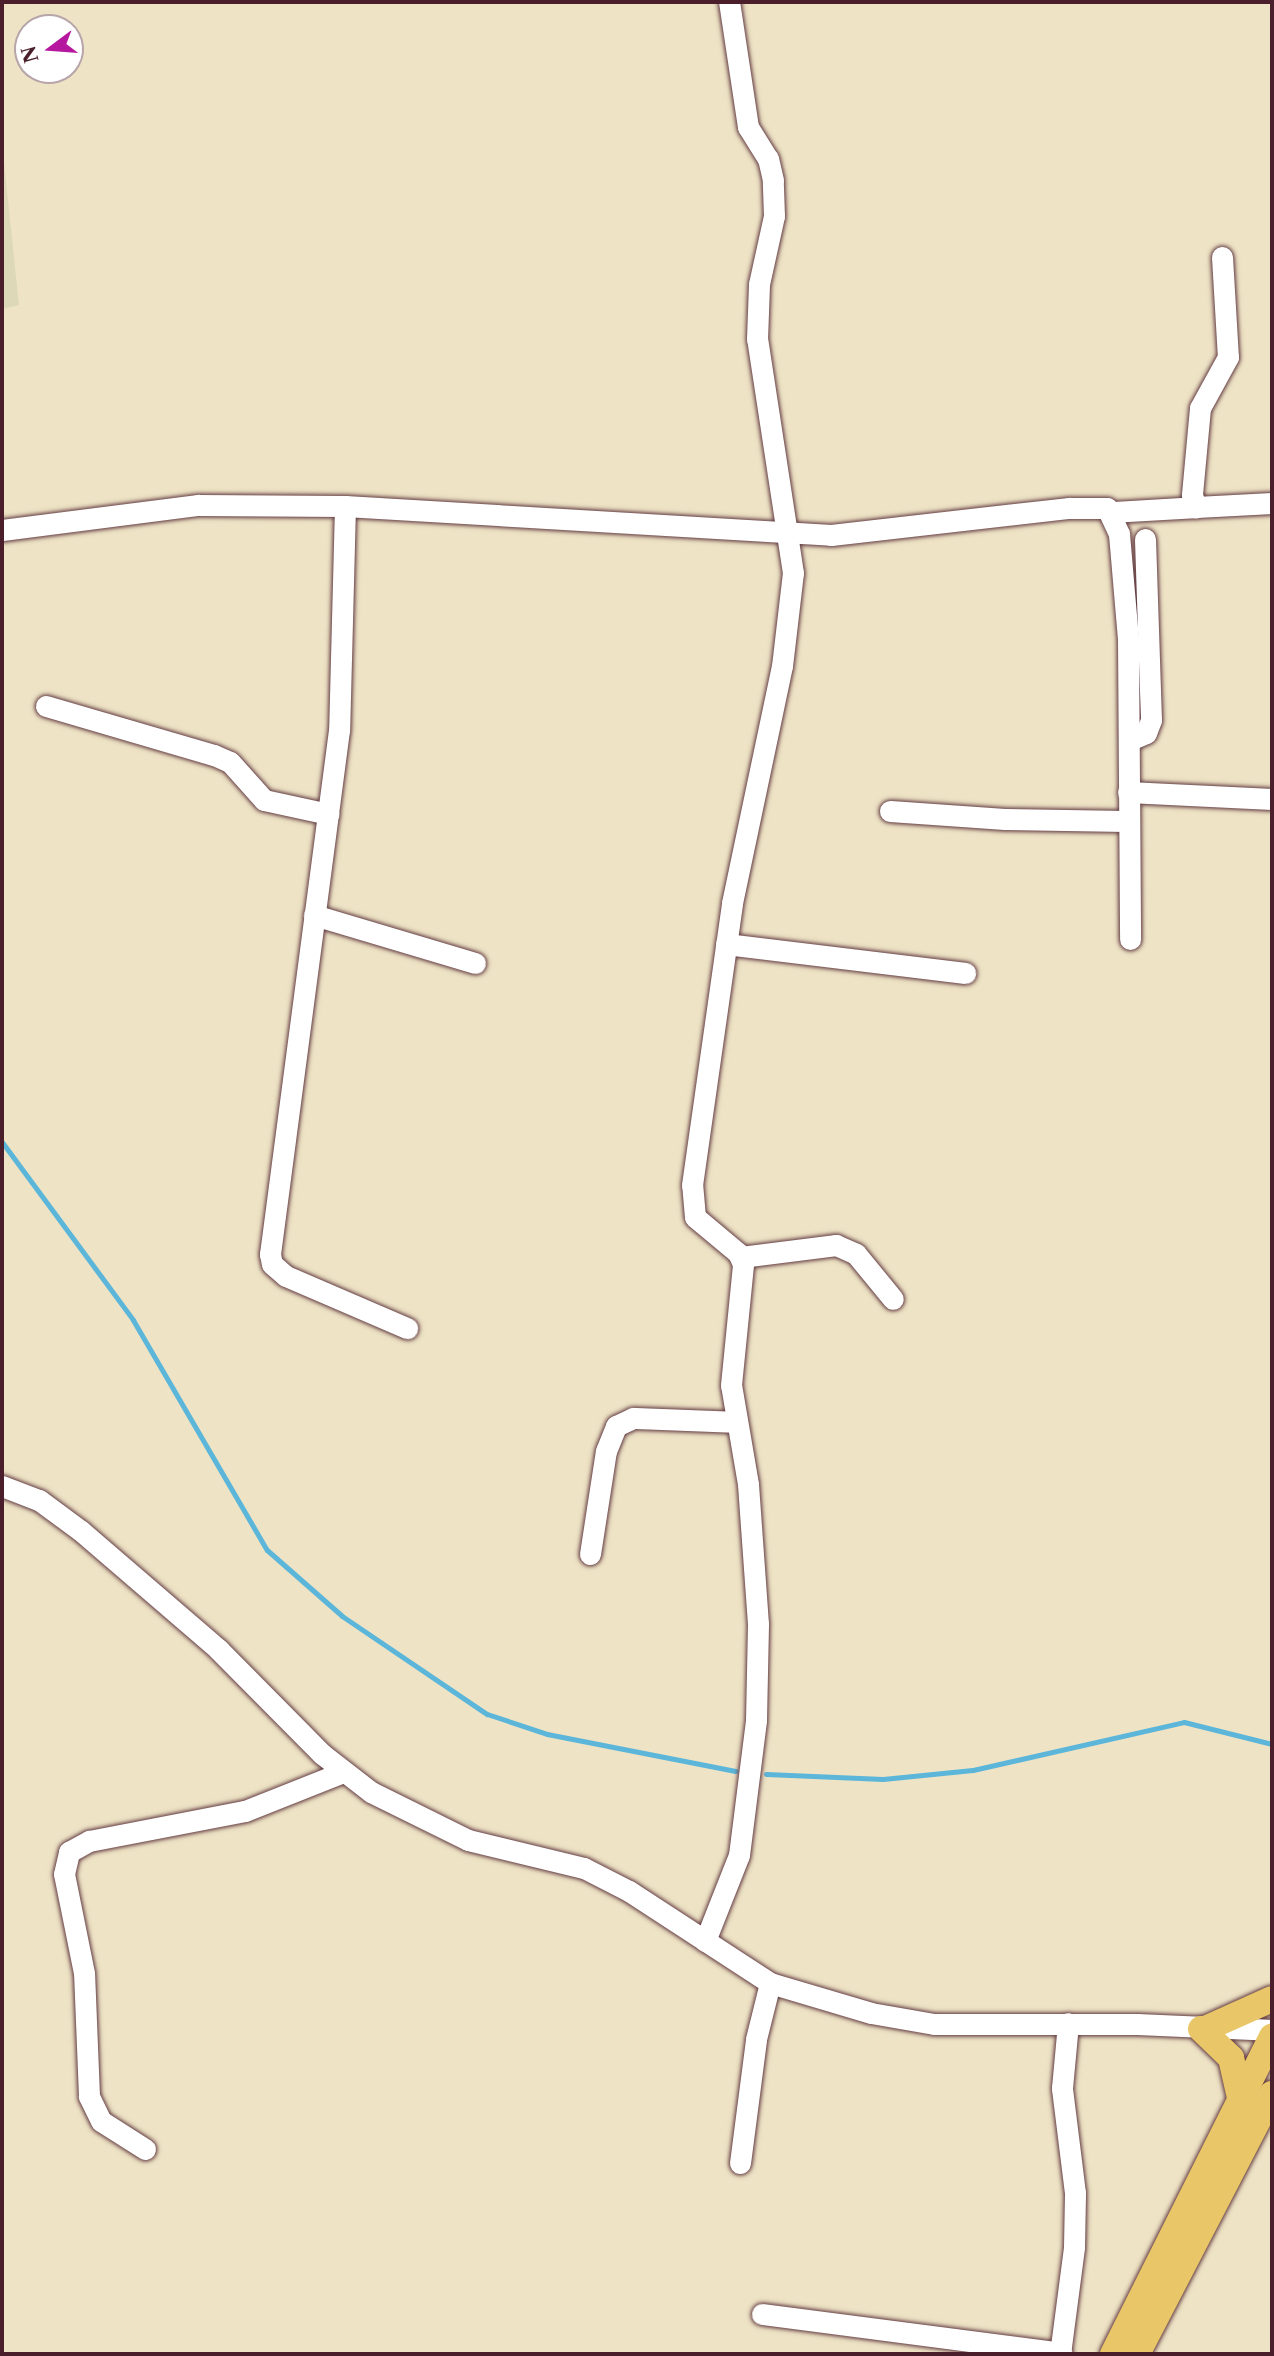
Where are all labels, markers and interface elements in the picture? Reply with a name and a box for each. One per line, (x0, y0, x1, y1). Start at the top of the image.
north arrow (14, 14, 84, 84)
text: N (17, 43, 44, 65)

